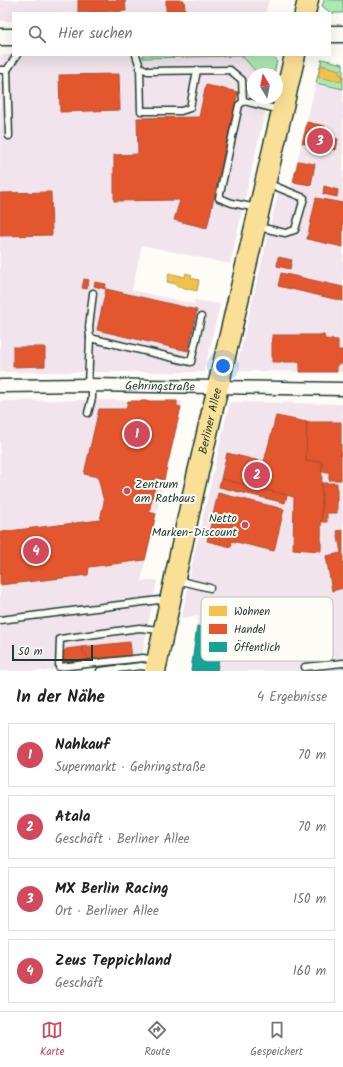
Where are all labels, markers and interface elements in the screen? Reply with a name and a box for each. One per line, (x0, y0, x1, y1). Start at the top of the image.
search box (12, 12, 331, 56)
text: Hier suchen (58, 22, 132, 46)
icon: search (26, 23, 48, 45)
north arrow (247, 68, 283, 104)
pin: 3 (307, 126, 333, 156)
your location (213, 356, 233, 376)
street label: Gehringstraße (125, 376, 196, 396)
street label: Berliner Allee (193, 385, 227, 456)
pin: 1 (124, 419, 150, 449)
pin: 2 (244, 460, 270, 490)
place label: Zentrum am Rathaus (135, 475, 195, 508)
marker: Zentrum am Rathaus (122, 486, 132, 496)
place label: Netto Marken-Discount (152, 509, 237, 542)
marker: Netto Marken-Discount (240, 520, 250, 530)
pin: 4 (23, 536, 49, 566)
legend (201, 597, 333, 661)
text: Wohnen (234, 603, 270, 621)
text: Handel (234, 621, 266, 639)
text: Öffentlich (234, 639, 280, 657)
scale bar (12, 643, 93, 662)
text: 50 m (18, 643, 43, 661)
text: In der Nähe (16, 684, 105, 711)
text: 4 Ergebnisse (257, 687, 327, 708)
text: Nahkauf (55, 733, 109, 757)
text: 1 (28, 745, 32, 766)
text: 70 m (298, 745, 326, 766)
text: Supermarkt · Gehringstraße (55, 757, 206, 778)
text: Atala (55, 805, 91, 829)
text: 2 (26, 817, 34, 838)
text: 70 m (298, 817, 326, 838)
text: Geschäft · Berliner Allee (55, 829, 190, 850)
text: MX Berlin Racing (55, 877, 168, 901)
text: 3 (26, 889, 34, 910)
text: 150 m (293, 889, 326, 910)
text: Ort · Berliner Allee (55, 901, 159, 922)
text: Zeus Teppichland (55, 949, 171, 973)
text: 4 (26, 961, 34, 982)
text: 160 m (293, 961, 326, 982)
text: Geschäft (55, 973, 103, 994)
tab: Karte (40, 1019, 64, 1061)
tab: Route (144, 1019, 170, 1061)
tab: Gespeichert (250, 1019, 303, 1061)

